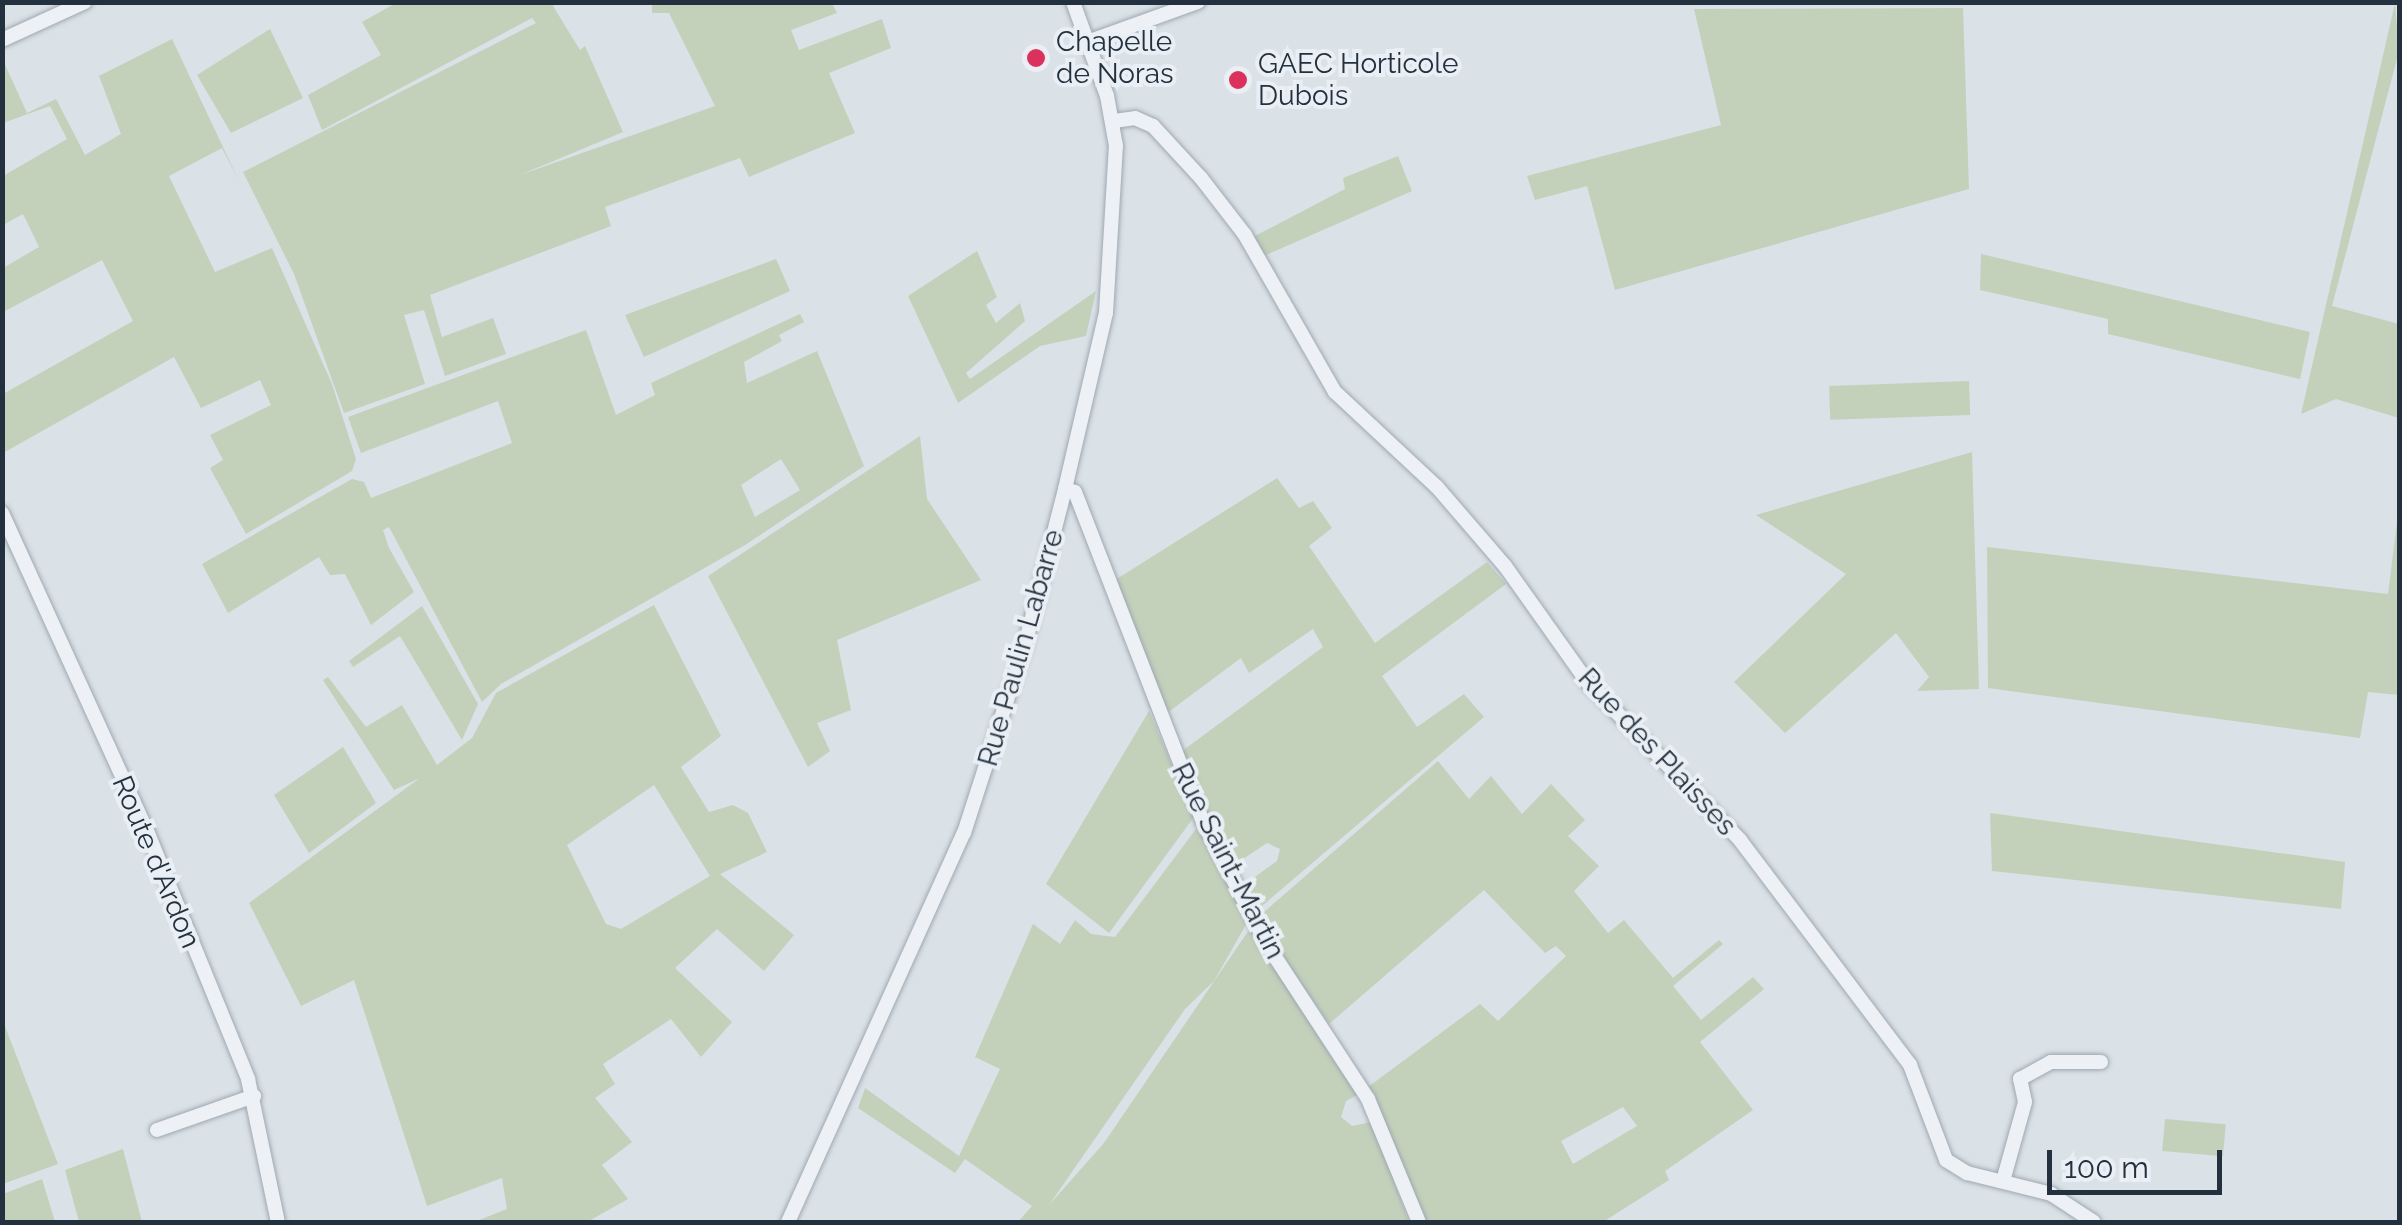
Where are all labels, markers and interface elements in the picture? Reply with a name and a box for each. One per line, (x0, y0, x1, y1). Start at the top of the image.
place label: Chapelle de Noras (1056, 25, 1174, 91)
marker: Chapelle de Noras (1025, 47, 1047, 69)
place label: GAEC Horticole Dubois (1258, 47, 1458, 113)
marker: GAEC Horticole Dubois (1227, 69, 1249, 91)
street label: Rue Paulin Labarre (971, 526, 1071, 770)
street label: Rue des Plaisses (1571, 661, 1743, 843)
street label: Rue Saint-Martin (1164, 757, 1292, 965)
street label: Route d'Ardon (105, 771, 207, 953)
scale bar (2052, 1130, 2227, 1192)
text: 100 m (2064, 1150, 2149, 1185)

